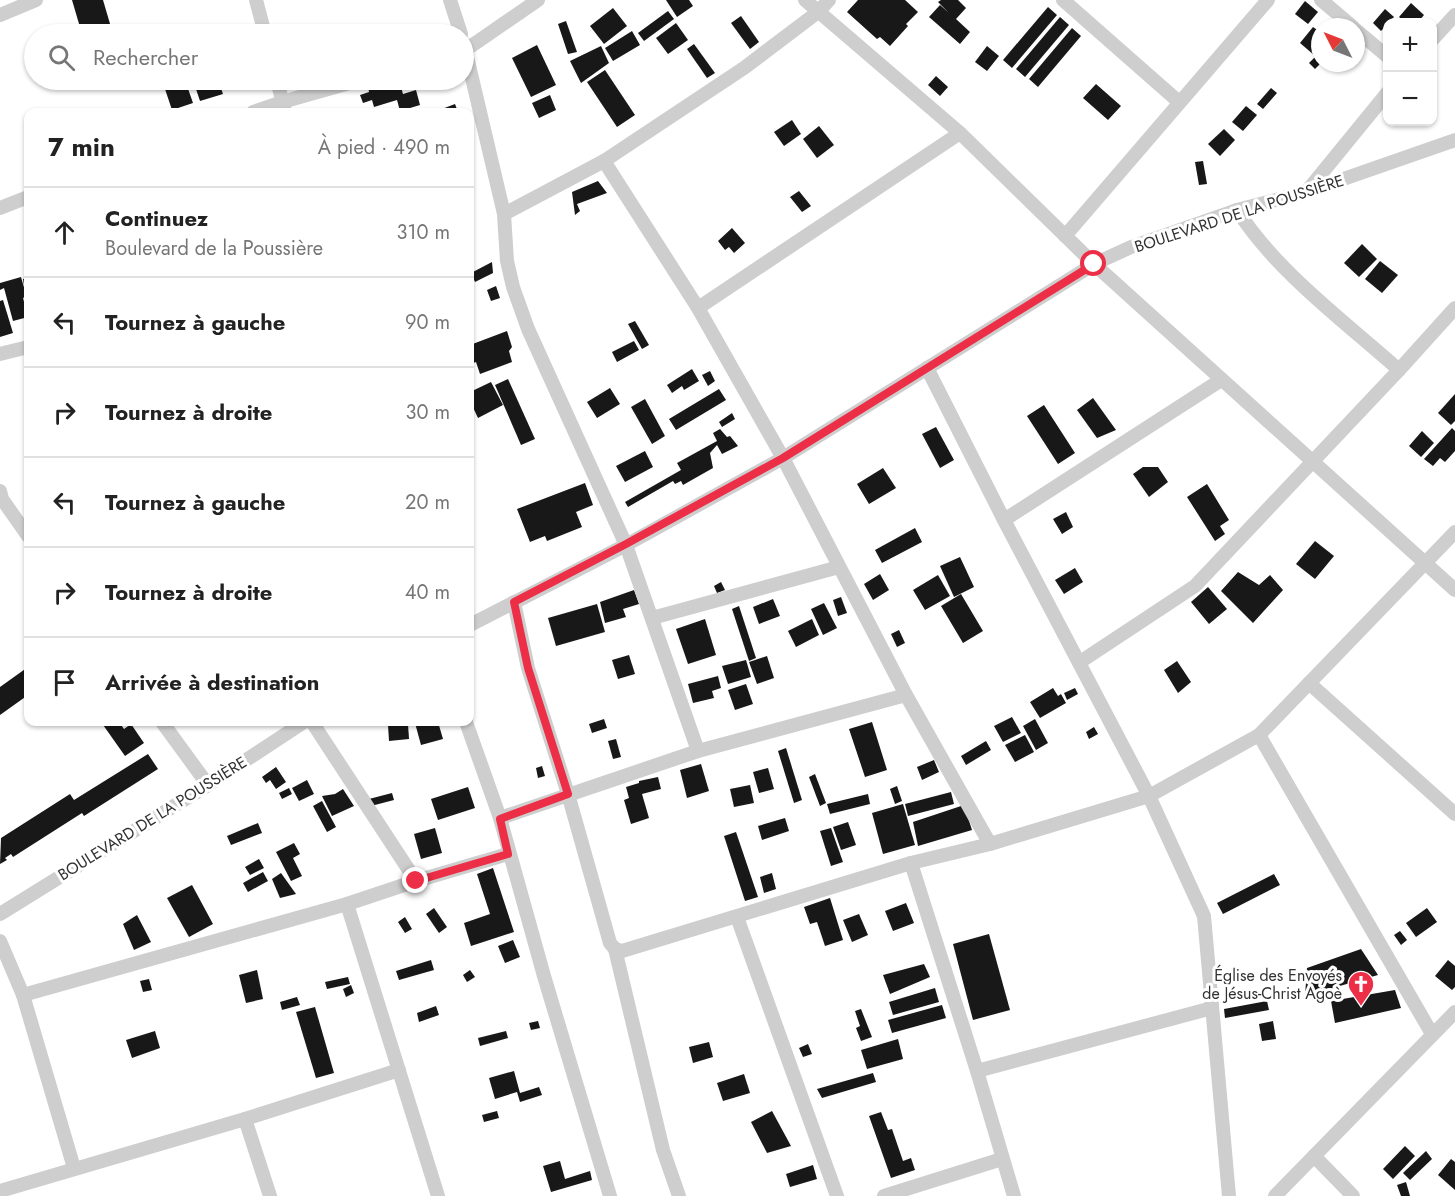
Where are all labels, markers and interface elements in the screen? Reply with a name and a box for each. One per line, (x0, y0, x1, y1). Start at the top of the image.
north arrow (1311, 18, 1365, 72)
map controls (1383, 18, 1437, 126)
button: + (1383, 18, 1437, 72)
search box (24, 24, 474, 90)
icon: search (45, 41, 78, 74)
text: Rechercher (93, 41, 198, 73)
button: − (1383, 72, 1437, 126)
text: 7 min (48, 128, 115, 166)
text: À pied · 490 m (318, 133, 450, 162)
street label: BOULEVARD DE LA POUSSIÈRE (1132, 169, 1347, 258)
text: Continuez (105, 202, 208, 234)
icon: ahead (48, 216, 81, 249)
text: 310 m (396, 218, 450, 247)
text: Boulevard de la Poussière (105, 234, 323, 263)
route start (1080, 250, 1106, 276)
icon: left (48, 306, 81, 339)
text: Tournez à gauche (105, 306, 285, 338)
text: 90 m (405, 308, 450, 337)
icon: right (48, 396, 81, 429)
text: Tournez à droite (105, 396, 272, 428)
text: 30 m (405, 398, 450, 427)
icon: left (48, 486, 81, 519)
text: Tournez à gauche (105, 486, 285, 518)
text: 20 m (405, 488, 450, 517)
icon: right (48, 576, 81, 609)
text: Tournez à droite (105, 576, 272, 608)
text: 40 m (405, 578, 450, 607)
icon: arrive (48, 666, 81, 699)
text: Arrivée à destination (105, 666, 319, 698)
street label: BOULEVARD DE LA POUSSIÈRE (53, 751, 251, 886)
route end (402, 867, 428, 893)
place label: Église des Envoyés de Jésus-Christ Agoè (1202, 964, 1342, 1005)
church icon: Église des Envoyés de Jésus-Christ Agoè (1346, 969, 1376, 1007)

